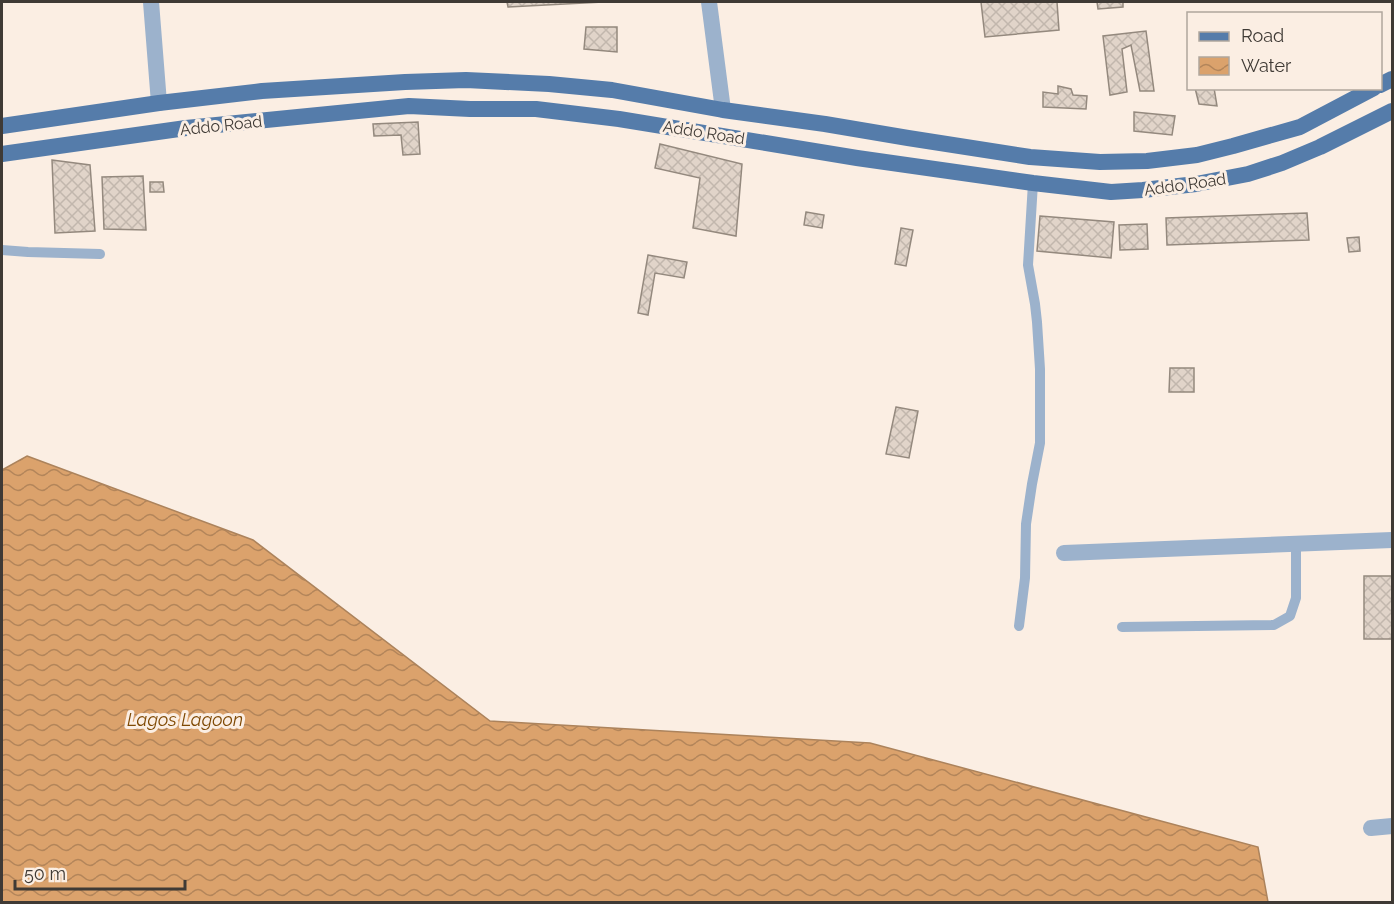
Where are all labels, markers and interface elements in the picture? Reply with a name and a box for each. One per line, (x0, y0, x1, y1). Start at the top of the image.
legend (1187, 12, 1382, 90)
text: Road (1241, 25, 1284, 46)
text: Water (1241, 55, 1292, 76)
street label: Addo Road (179, 112, 263, 139)
street label: Addo Road (662, 117, 746, 148)
street label: Addo Road (1143, 169, 1227, 200)
water label: Lagos Lagoon (127, 709, 243, 730)
scale bar (15, 853, 184, 891)
text: 50 m (24, 863, 66, 884)

